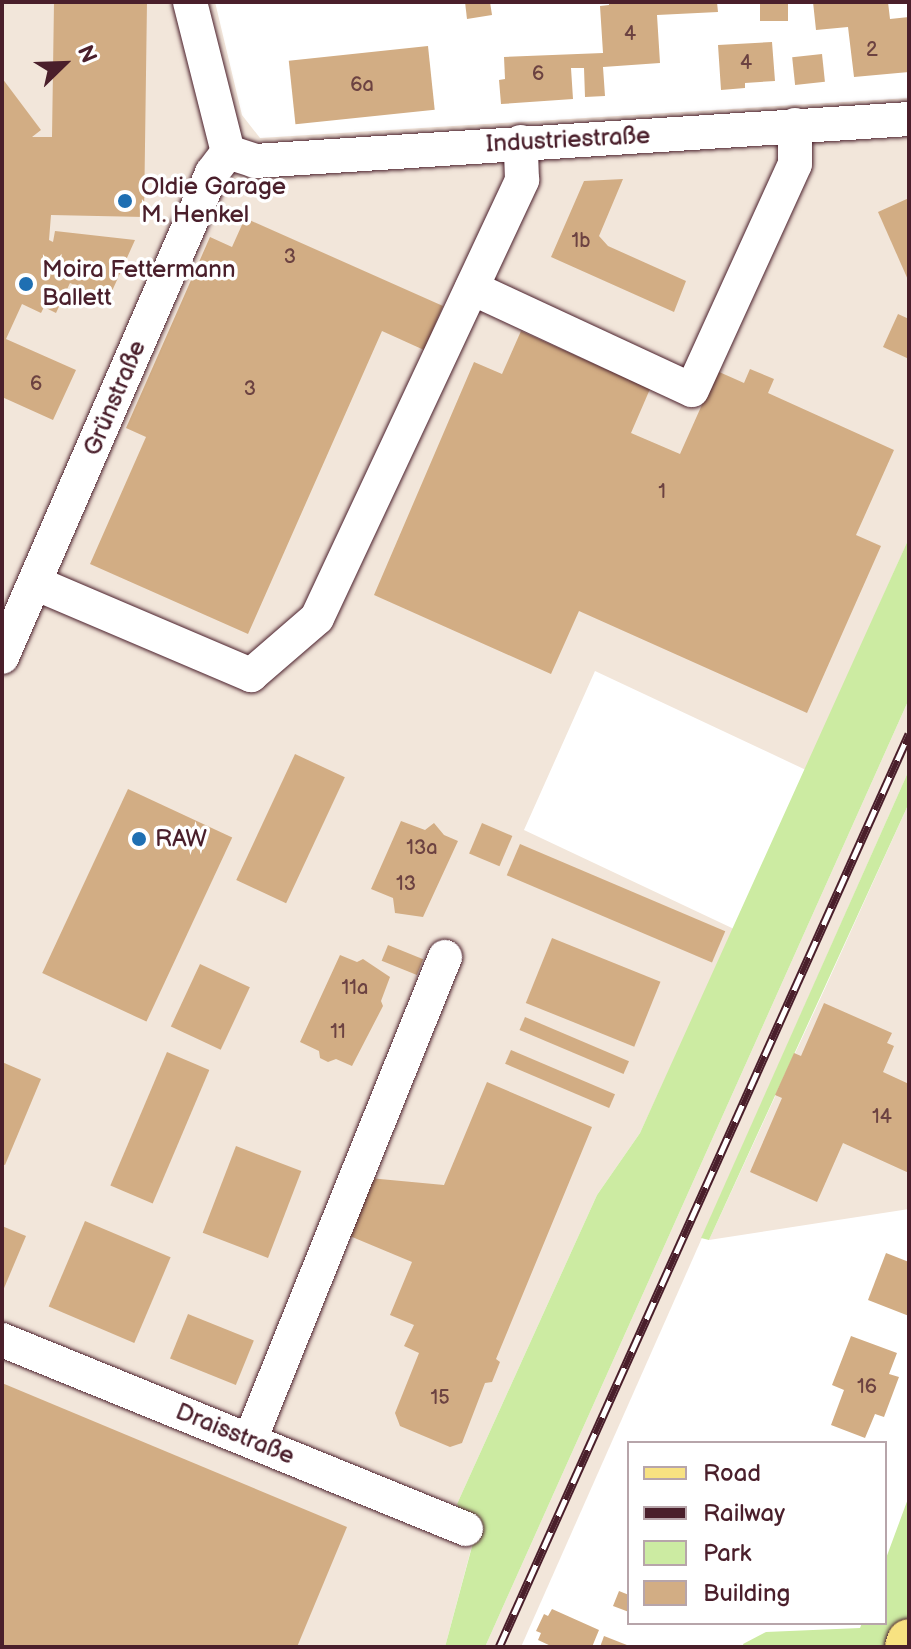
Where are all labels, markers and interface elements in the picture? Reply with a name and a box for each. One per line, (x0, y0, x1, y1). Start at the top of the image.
house number: 4 (624, 22, 636, 46)
north arrow (24, 24, 104, 104)
house number: 2 (866, 38, 878, 62)
text: N (71, 42, 102, 67)
house number: 4 (740, 51, 752, 75)
house number: 6 (532, 62, 544, 86)
house number: 6a (350, 73, 374, 97)
street label: Industriestraße (485, 121, 651, 159)
place label: Oldie Garage M. Henkel (141, 173, 286, 229)
marker: Oldie Garage M. Henkel (116, 192, 134, 210)
house number: 1b (572, 229, 590, 253)
house number: 3 (284, 245, 296, 269)
place label: Moira Fettermann Ballett (42, 256, 235, 312)
marker: Moira Fettermann Ballett (17, 275, 35, 293)
street label: Grünstraße (78, 336, 152, 460)
house number: 6 (30, 372, 42, 396)
house number: 3 (244, 377, 256, 401)
house number: 1 (658, 480, 666, 504)
place label: RAW (155, 825, 207, 853)
marker: RAW (130, 830, 148, 848)
house number: 13a (406, 836, 438, 860)
house number: 13 (396, 872, 416, 896)
house number: 11a (342, 976, 368, 1000)
house number: 11 (330, 1020, 346, 1044)
house number: 14 (872, 1105, 892, 1129)
house number: 16 (857, 1375, 877, 1399)
house number: 15 (430, 1386, 450, 1410)
street label: Draisstraße (171, 1397, 299, 1471)
legend (627, 1441, 887, 1625)
text: Road (703, 1459, 761, 1488)
text: Railway (703, 1499, 785, 1528)
text: Park (703, 1539, 751, 1568)
text: Building (703, 1579, 790, 1608)

